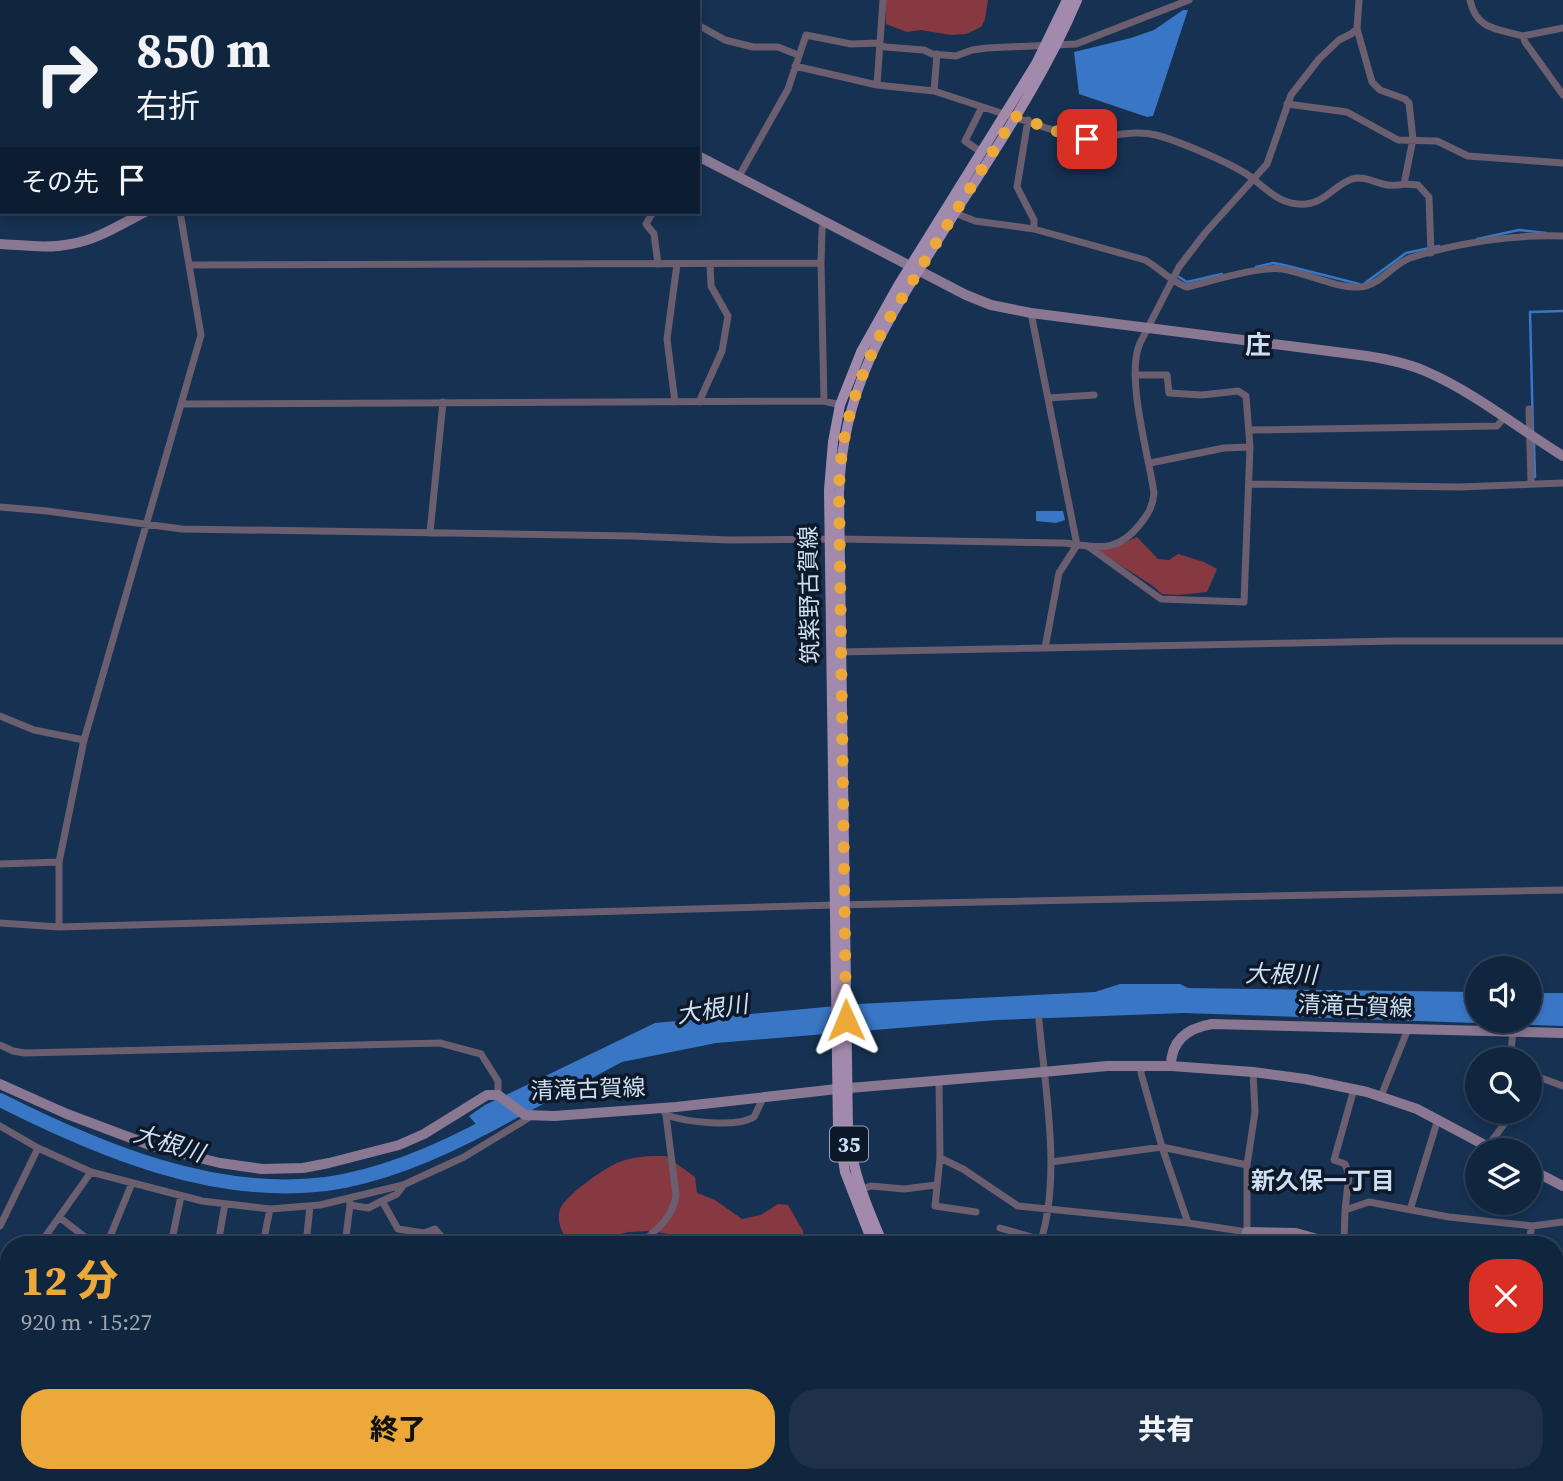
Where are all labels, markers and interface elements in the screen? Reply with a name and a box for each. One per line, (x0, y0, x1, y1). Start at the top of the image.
text: 850 m (136, 16, 271, 83)
icon: right (21, 28, 112, 119)
text: 右折 (136, 84, 200, 128)
pin (1057, 109, 1117, 169)
icon: arrive (1068, 120, 1106, 158)
icon: arrive (113, 161, 151, 199)
text: その先 (21, 164, 99, 200)
district label: 庄 (1245, 327, 1271, 363)
street label: 筑紫野古賀線 (792, 526, 826, 664)
map controls (1465, 956, 1542, 1215)
button: sound (1465, 956, 1542, 1033)
water label: 大根川 (1245, 957, 1320, 991)
position arrow (809, 983, 883, 1057)
water label: 大根川 (674, 987, 753, 1031)
street label: 清滝古賀線 (1297, 988, 1413, 1024)
button: search (1465, 1047, 1542, 1124)
street label: 清滝古賀線 (530, 1071, 646, 1107)
water label: 大根川 (130, 1117, 211, 1170)
road number: 35 (830, 1126, 868, 1162)
button: layers (1465, 1138, 1542, 1215)
district label: 新久保一丁目 (1251, 1164, 1395, 1197)
text: 12 分 (21, 1251, 118, 1309)
button: close (1469, 1259, 1543, 1333)
text: 920 m · 15:27 (21, 1306, 152, 1338)
button: 終了 (21, 1389, 775, 1469)
button: 共有 (789, 1389, 1543, 1469)

